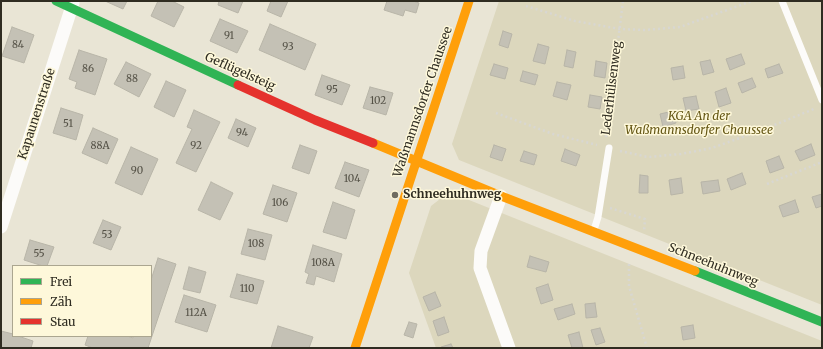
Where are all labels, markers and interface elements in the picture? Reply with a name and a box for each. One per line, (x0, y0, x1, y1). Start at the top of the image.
street label: Waßmannsdorfer Chaussee (390, 25, 456, 179)
house number: 91 (224, 30, 234, 42)
house number: 84 (12, 39, 24, 51)
street label: Lederhülsenweg (599, 40, 625, 136)
house number: 93 (282, 41, 294, 53)
street label: Geflügelsteig (202, 50, 278, 94)
house number: 86 (82, 63, 94, 75)
street label: Kapaunenstraße (15, 67, 59, 161)
house number: 88 (126, 73, 138, 85)
house number: 95 (326, 84, 338, 96)
house number: 102 (370, 95, 386, 107)
park label: KGA An der Waßmannsdorfer Chaussee (625, 110, 773, 138)
house number: 51 (63, 118, 73, 130)
house number: 94 (236, 127, 248, 139)
house number: 88A (91, 140, 109, 152)
house number: 92 (190, 140, 202, 152)
house number: 90 (131, 165, 143, 177)
house number: 104 (344, 173, 360, 185)
place label: Schneehuhnweg (403, 188, 501, 202)
marker: Schneehuhnweg (390, 190, 400, 200)
house number: 106 (272, 197, 288, 209)
house number: 53 (101, 229, 113, 241)
house number: 108 (248, 238, 264, 250)
street label: Schneehuhnweg (666, 240, 760, 290)
house number: 55 (33, 248, 45, 260)
house number: 108A (311, 257, 335, 269)
legend (12, 265, 152, 337)
text: Frei (50, 274, 72, 289)
house number: 110 (240, 283, 254, 295)
text: Zäh (50, 294, 72, 309)
house number: 112A (185, 307, 207, 319)
text: Stau (50, 314, 76, 329)

